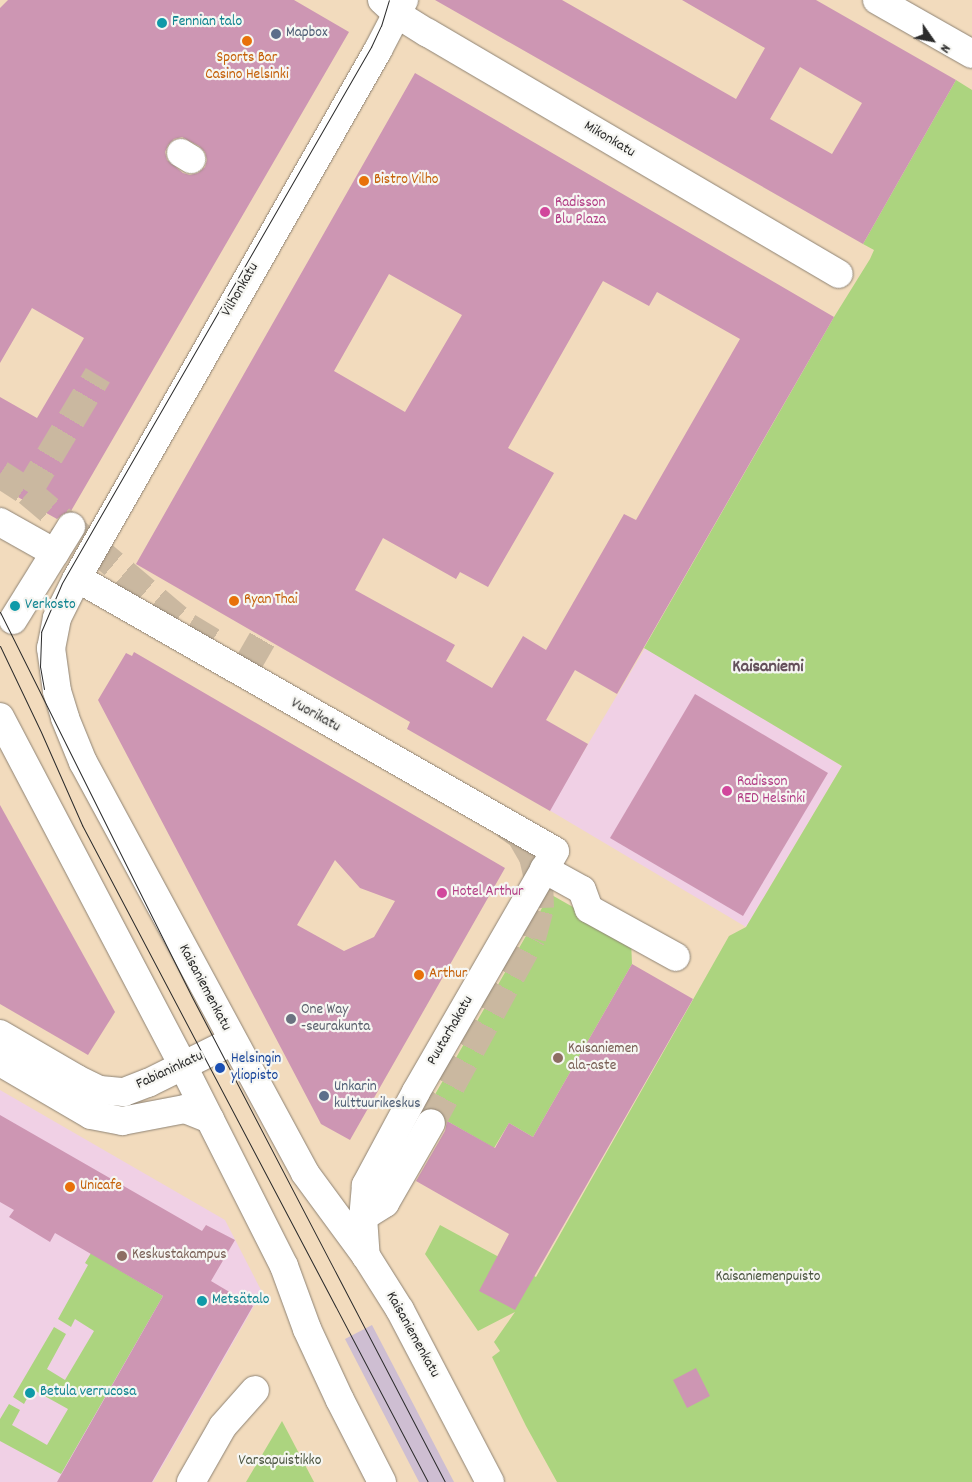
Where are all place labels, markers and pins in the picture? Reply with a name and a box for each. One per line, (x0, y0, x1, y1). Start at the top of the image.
place label: Fennian talo (172, 14, 242, 32)
marker: Fennian talo (156, 17, 168, 29)
place label: Mapbox (286, 25, 327, 43)
marker: Mapbox (270, 28, 282, 40)
marker: Sports Bar Casino Helsinki (241, 35, 253, 47)
place label: Sports Bar Casino Helsinki (205, 49, 289, 84)
place label: Bistro Vilho (374, 172, 438, 190)
marker: Bistro Vilho (358, 175, 370, 187)
place label: Radisson Blu Plaza (555, 194, 606, 229)
marker: Radisson Blu Plaza (539, 206, 551, 218)
place label: Ryan Thai (244, 592, 297, 610)
marker: Ryan Thai (228, 595, 240, 607)
place label: Verkosto (25, 597, 76, 615)
marker: Verkosto (9, 600, 21, 612)
place label: Radisson RED Helsinki (737, 773, 805, 808)
marker: Radisson RED Helsinki (721, 785, 733, 797)
place label: Hotel Arthur (452, 884, 524, 902)
marker: Hotel Arthur (436, 887, 448, 899)
place label: Arthur (429, 966, 467, 984)
marker: Arthur (413, 969, 425, 981)
place label: One Way -seurakunta (301, 1001, 370, 1036)
marker: One Way -seurakunta (285, 1013, 297, 1025)
place label: Kaisaniemen ala-aste (568, 1040, 638, 1075)
place label: Helsingin yliopisto (231, 1050, 281, 1085)
marker: Kaisaniemen ala-aste (552, 1052, 564, 1064)
marker: Helsingin yliopisto (213, 1061, 227, 1075)
place label: Unkarin kulttuurikeskus (334, 1078, 420, 1113)
marker: Unkarin kulttuurikeskus (318, 1090, 330, 1102)
place label: Unicafe (80, 1178, 122, 1196)
marker: Unicafe (64, 1181, 76, 1193)
place label: Keskustakampus (132, 1247, 227, 1265)
marker: Keskustakampus (116, 1250, 128, 1262)
place label: Metsätalo (212, 1292, 270, 1310)
marker: Metsätalo (196, 1295, 208, 1307)
place label: Betula verrucosa (40, 1384, 136, 1402)
marker: Betula verrucosa (24, 1387, 36, 1399)

